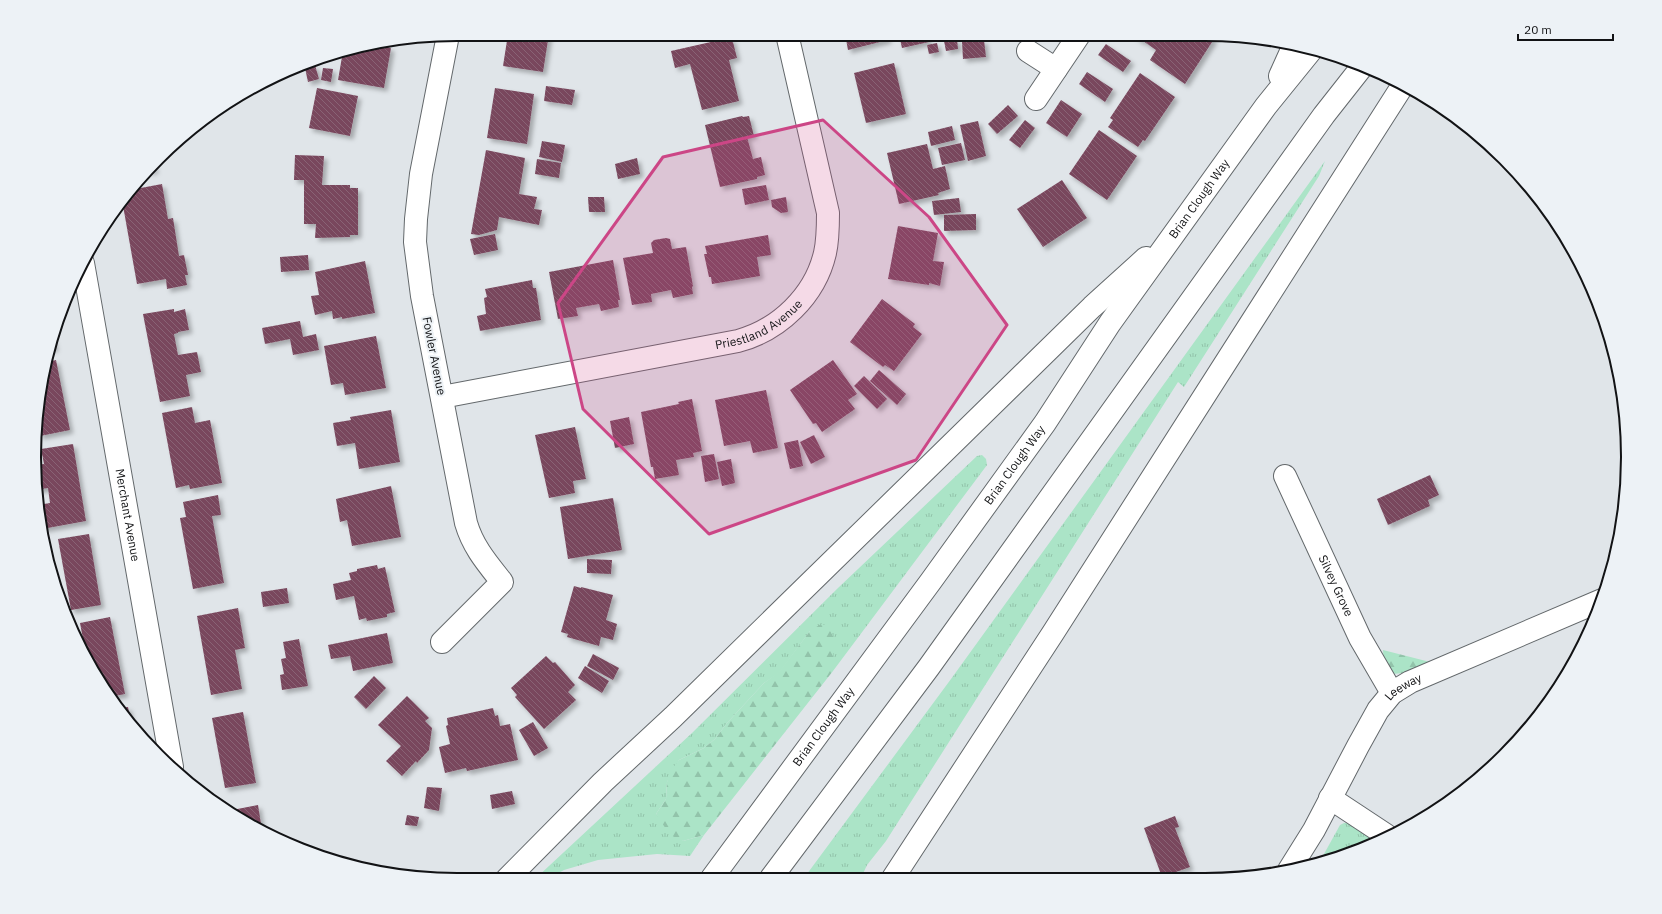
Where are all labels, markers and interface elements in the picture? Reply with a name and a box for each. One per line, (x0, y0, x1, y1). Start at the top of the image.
scale bar (1518, 16, 1613, 42)
text: 20 m (1524, 22, 1552, 37)
street label: Brian Clough Way (1165, 156, 1233, 241)
street label: Priestland Avenue (714, 296, 806, 352)
street label: Fowler Avenue (420, 315, 450, 397)
street label: Brian Clough Way (981, 422, 1048, 507)
street label: Merchant Avenue (112, 467, 144, 563)
street label: Silvey Grove (1316, 552, 1357, 619)
street label: Leeway (1381, 670, 1424, 703)
street label: Brian Clough Way (789, 684, 857, 769)

